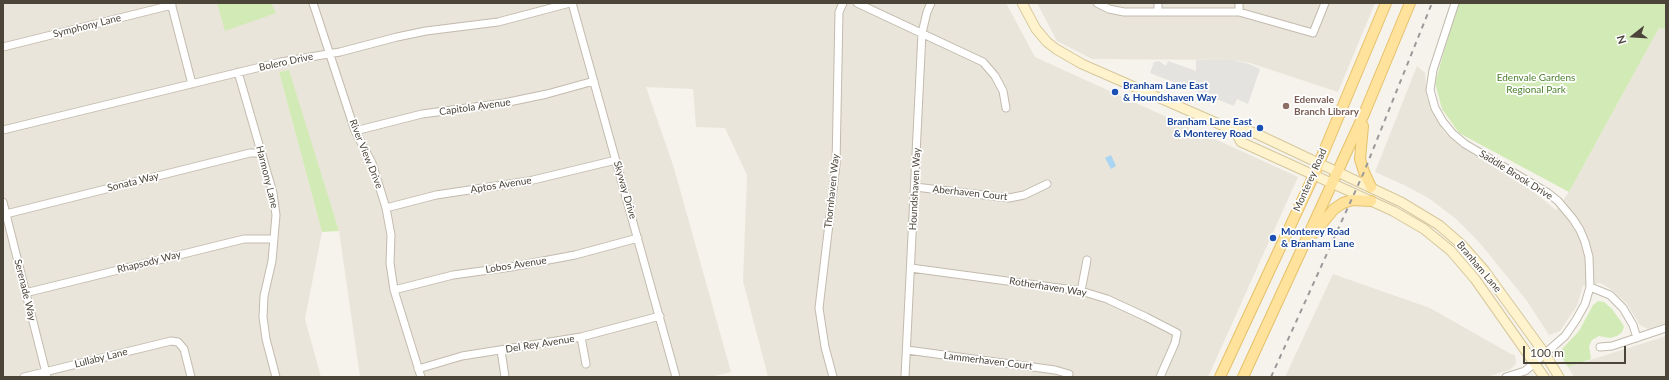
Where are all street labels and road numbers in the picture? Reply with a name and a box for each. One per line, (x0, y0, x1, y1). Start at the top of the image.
street label: Symphony Lane (52, 12, 122, 40)
street label: Bolero Drive (258, 50, 314, 74)
street label: Capitola Avenue (439, 96, 511, 118)
street label: River View Drive (347, 118, 385, 190)
street label: Harmony Lane (253, 144, 281, 210)
street label: Houndshaven Way (907, 147, 923, 231)
street label: Monterey Road (1291, 147, 1329, 213)
street label: Saddle Brook Drive (1477, 148, 1555, 202)
street label: Thornhaven Way (822, 153, 842, 229)
street label: Skyway Drive (611, 160, 639, 220)
street label: Sonata Way (106, 170, 160, 194)
street label: Aptos Avenue (470, 174, 532, 196)
street label: Aberhaven Court (932, 183, 1008, 203)
street label: Branham Lane (1454, 239, 1504, 295)
street label: Rhapsody Way (116, 248, 182, 276)
street label: Lobos Avenue (485, 254, 547, 276)
street label: Serenade Way (12, 258, 38, 322)
street label: Rotherhaven Way (1008, 275, 1088, 299)
street label: Del Rey Avenue (505, 333, 575, 355)
street label: Lullaby Lane (73, 346, 129, 370)
street label: Lammerhaven Court (943, 350, 1033, 372)

